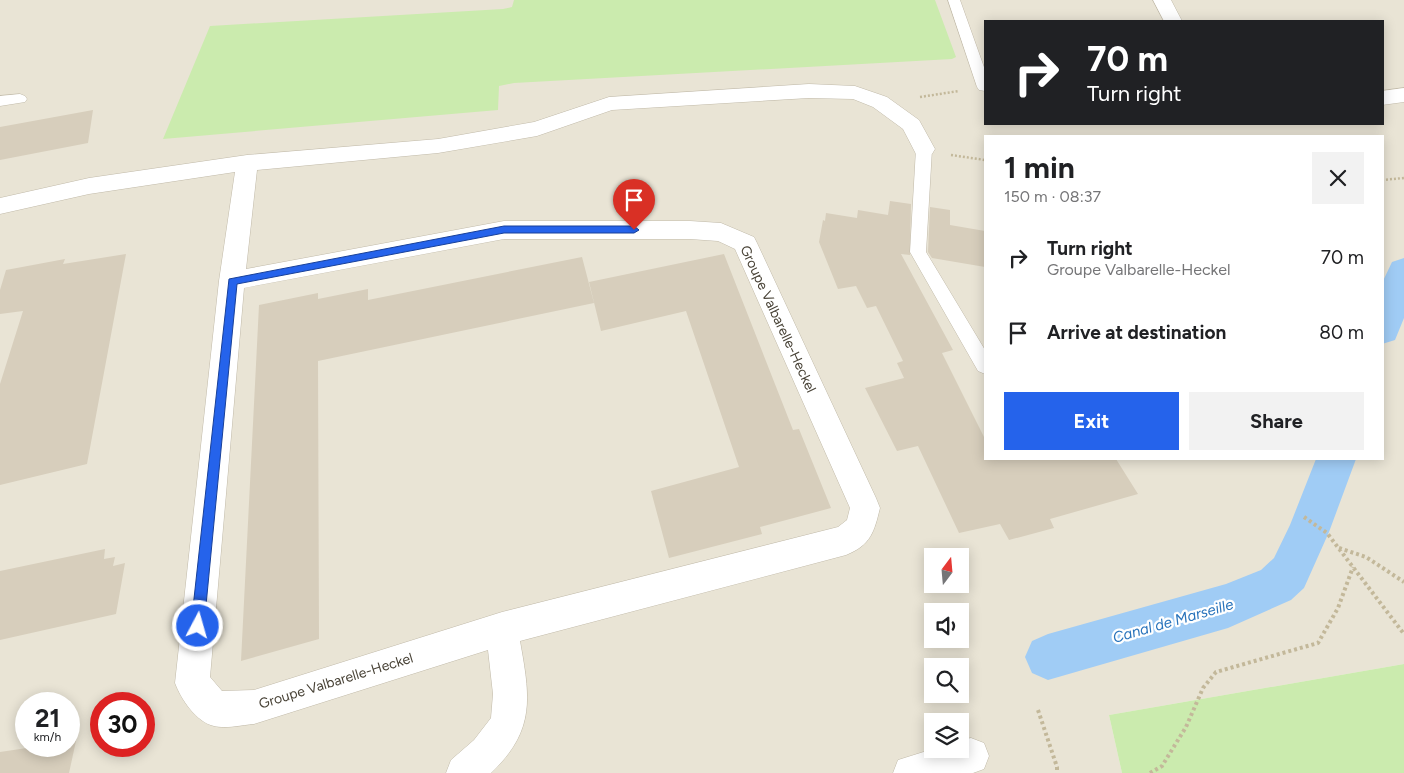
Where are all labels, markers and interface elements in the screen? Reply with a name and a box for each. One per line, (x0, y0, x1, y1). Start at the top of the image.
text: 70 m (1087, 38, 1168, 80)
icon: right (1004, 40, 1069, 105)
text: Turn right (1087, 80, 1182, 107)
text: 1 min (1004, 149, 1075, 186)
button: close (1312, 152, 1364, 204)
pin (613, 179, 655, 230)
icon: arrive (620, 186, 648, 214)
text: 150 m · 08:37 (1004, 187, 1101, 206)
text: Turn right (1047, 237, 1133, 260)
street label: Groupe Valbarelle-Heckel (736, 243, 820, 395)
icon: right (1004, 244, 1032, 272)
text: 70 m (1321, 246, 1364, 269)
text: Groupe Valbarelle-Heckel (1047, 260, 1230, 279)
icon: arrive (1004, 319, 1032, 347)
text: Arrive at destination (1047, 321, 1226, 344)
text: 80 m (1319, 321, 1364, 344)
button: Exit (1004, 392, 1179, 450)
button: Share (1189, 392, 1364, 450)
north arrow (924, 548, 969, 592)
map controls (924, 548, 969, 758)
water label: Canal de Marseille (1111, 595, 1235, 647)
position arrow (171, 599, 223, 651)
button: sound (924, 603, 969, 648)
street label: Groupe Valbarelle-Heckel (257, 649, 415, 713)
button: search (924, 658, 969, 703)
speed limit sign: 30 (90, 692, 155, 757)
text: 21 (35, 703, 60, 733)
button: layers (924, 713, 969, 758)
text: km/h (34, 730, 61, 744)

